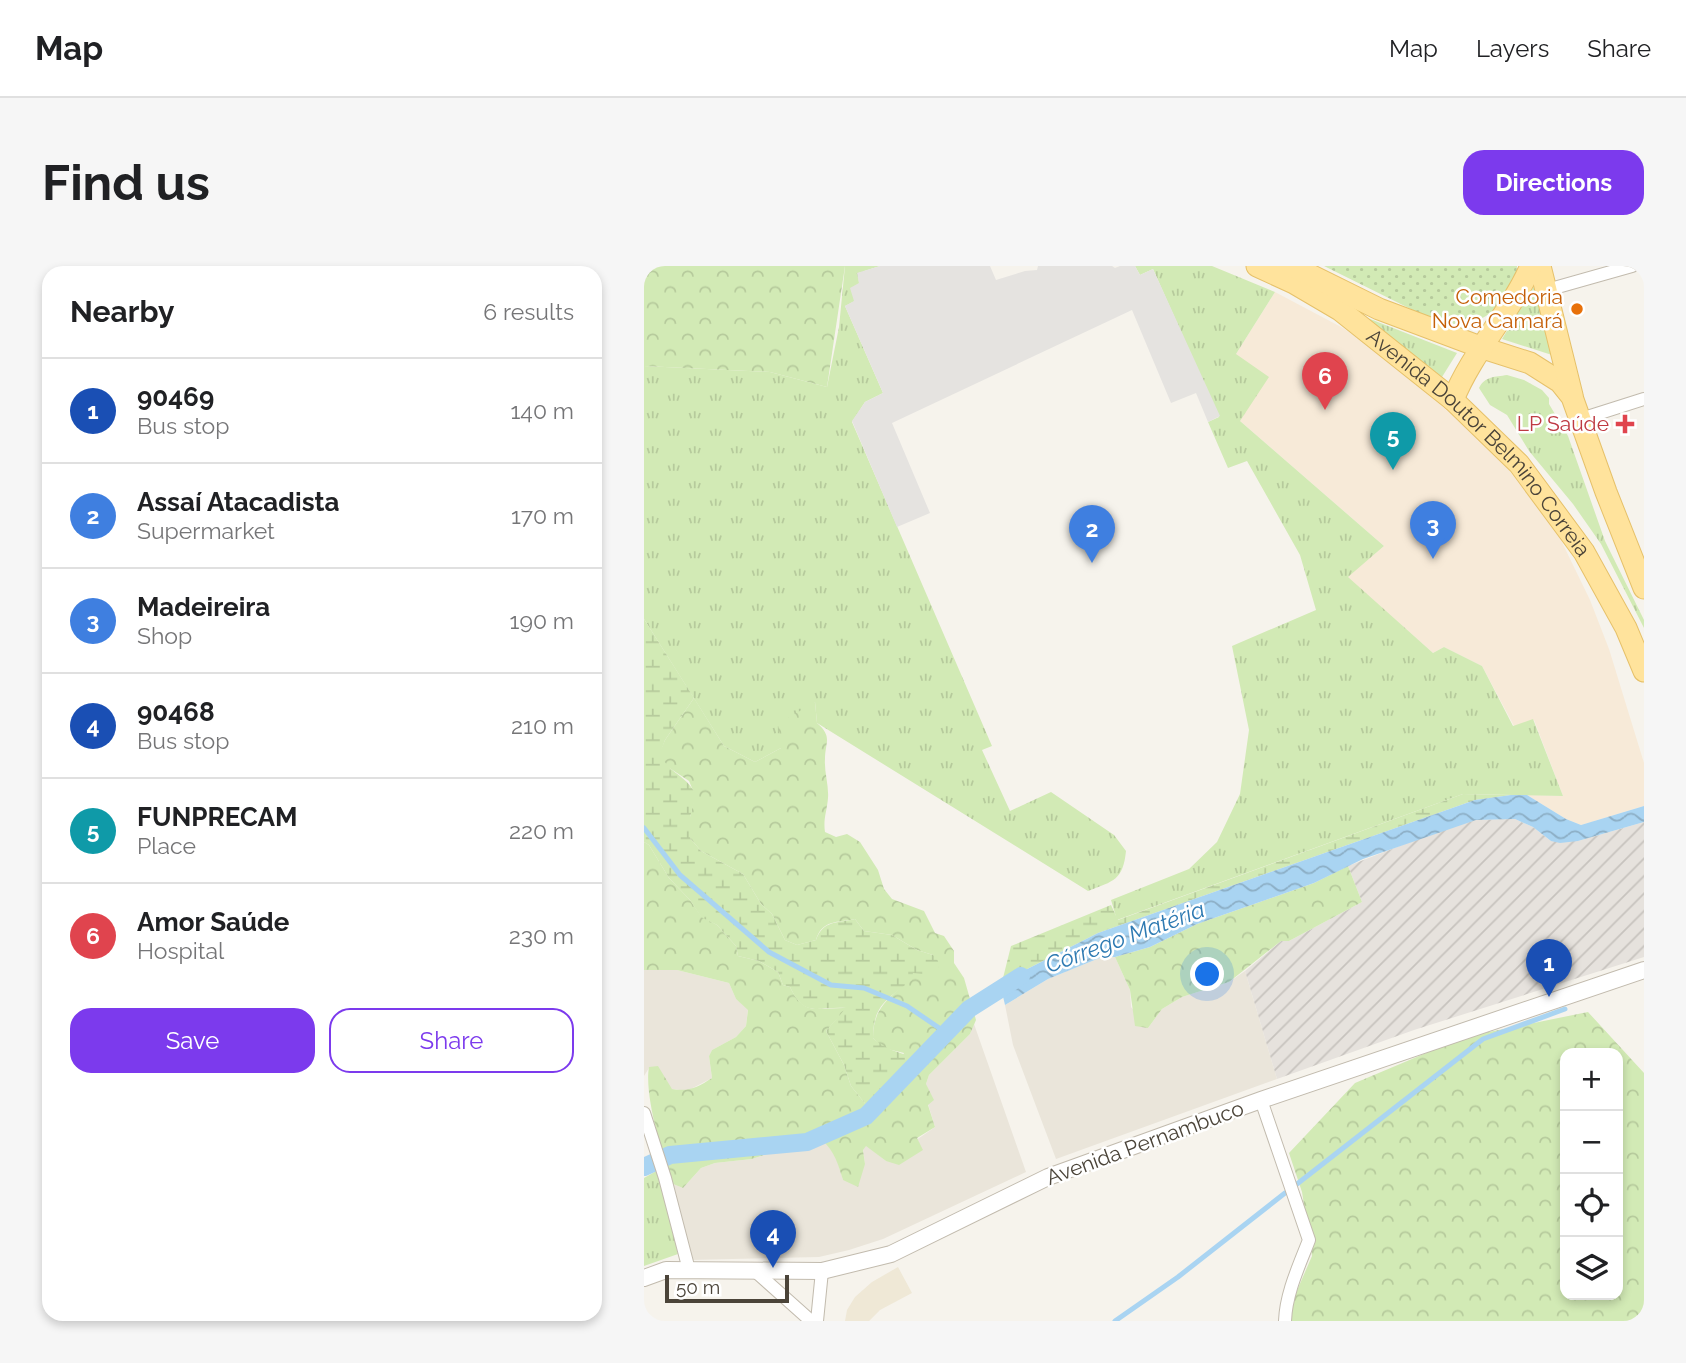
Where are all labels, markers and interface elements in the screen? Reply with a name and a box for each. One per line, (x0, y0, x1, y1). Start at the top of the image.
text: Map (35, 29, 103, 68)
text: Map (1389, 34, 1438, 63)
text: Layers (1476, 34, 1549, 63)
text: Share (1587, 34, 1651, 63)
button: Directions (1463, 150, 1644, 215)
text: Find us (42, 154, 210, 211)
place label: Comedoria Nova Camará (1432, 284, 1563, 333)
text: Nearby (70, 294, 174, 329)
text: 6 results (483, 298, 574, 325)
marker: Comedoria Nova Camará (1569, 301, 1585, 317)
street label: Avenida Doutor Belmino Correia (1362, 323, 1596, 561)
pin: 6 (1302, 352, 1348, 410)
text: 90469 (137, 382, 214, 412)
text: 1 (87, 397, 99, 424)
text: 140 m (511, 397, 574, 424)
place label: LP Saúde (1517, 411, 1609, 436)
text: Bus stop (137, 412, 229, 439)
pin: 5 (1370, 412, 1416, 470)
marker: LP Saúde (1615, 414, 1635, 434)
text: Assaí Atacadista (137, 487, 339, 517)
pin: 3 (1410, 501, 1456, 559)
text: 2 (87, 502, 99, 529)
text: 170 m (511, 502, 574, 529)
pin: 2 (1069, 505, 1115, 563)
text: Supermarket (137, 517, 275, 544)
text: Madeireira (137, 592, 270, 622)
text: 3 (87, 607, 99, 634)
text: 190 m (510, 607, 574, 634)
text: Shop (137, 622, 192, 649)
text: 90468 (137, 697, 215, 727)
text: 4 (86, 712, 100, 739)
text: 210 m (511, 712, 574, 739)
text: Bus stop (137, 727, 229, 754)
text: FUNPRECAM (137, 802, 298, 832)
text: 5 (87, 817, 99, 844)
text: 220 m (509, 817, 574, 844)
text: Place (137, 832, 196, 859)
water label: Córrego Matéria (1042, 895, 1208, 978)
text: Amor Saúde (137, 907, 289, 937)
text: 6 (86, 922, 100, 949)
text: 230 m (509, 922, 574, 949)
text: Hospital (137, 937, 224, 964)
pin: 1 (1526, 939, 1572, 997)
your location (1190, 957, 1224, 991)
button: Save (70, 1008, 315, 1073)
button: Share (329, 1008, 574, 1073)
map controls (1560, 1048, 1623, 1300)
button: + (1560, 1048, 1623, 1111)
street label: Avenida Pernambuco (1043, 1095, 1247, 1190)
button: − (1560, 1111, 1623, 1174)
button: locate (1560, 1174, 1623, 1237)
pin: 4 (750, 1210, 796, 1268)
button: layers (1560, 1237, 1623, 1300)
scale bar (665, 1272, 789, 1304)
text: 50 m (676, 1276, 720, 1298)

